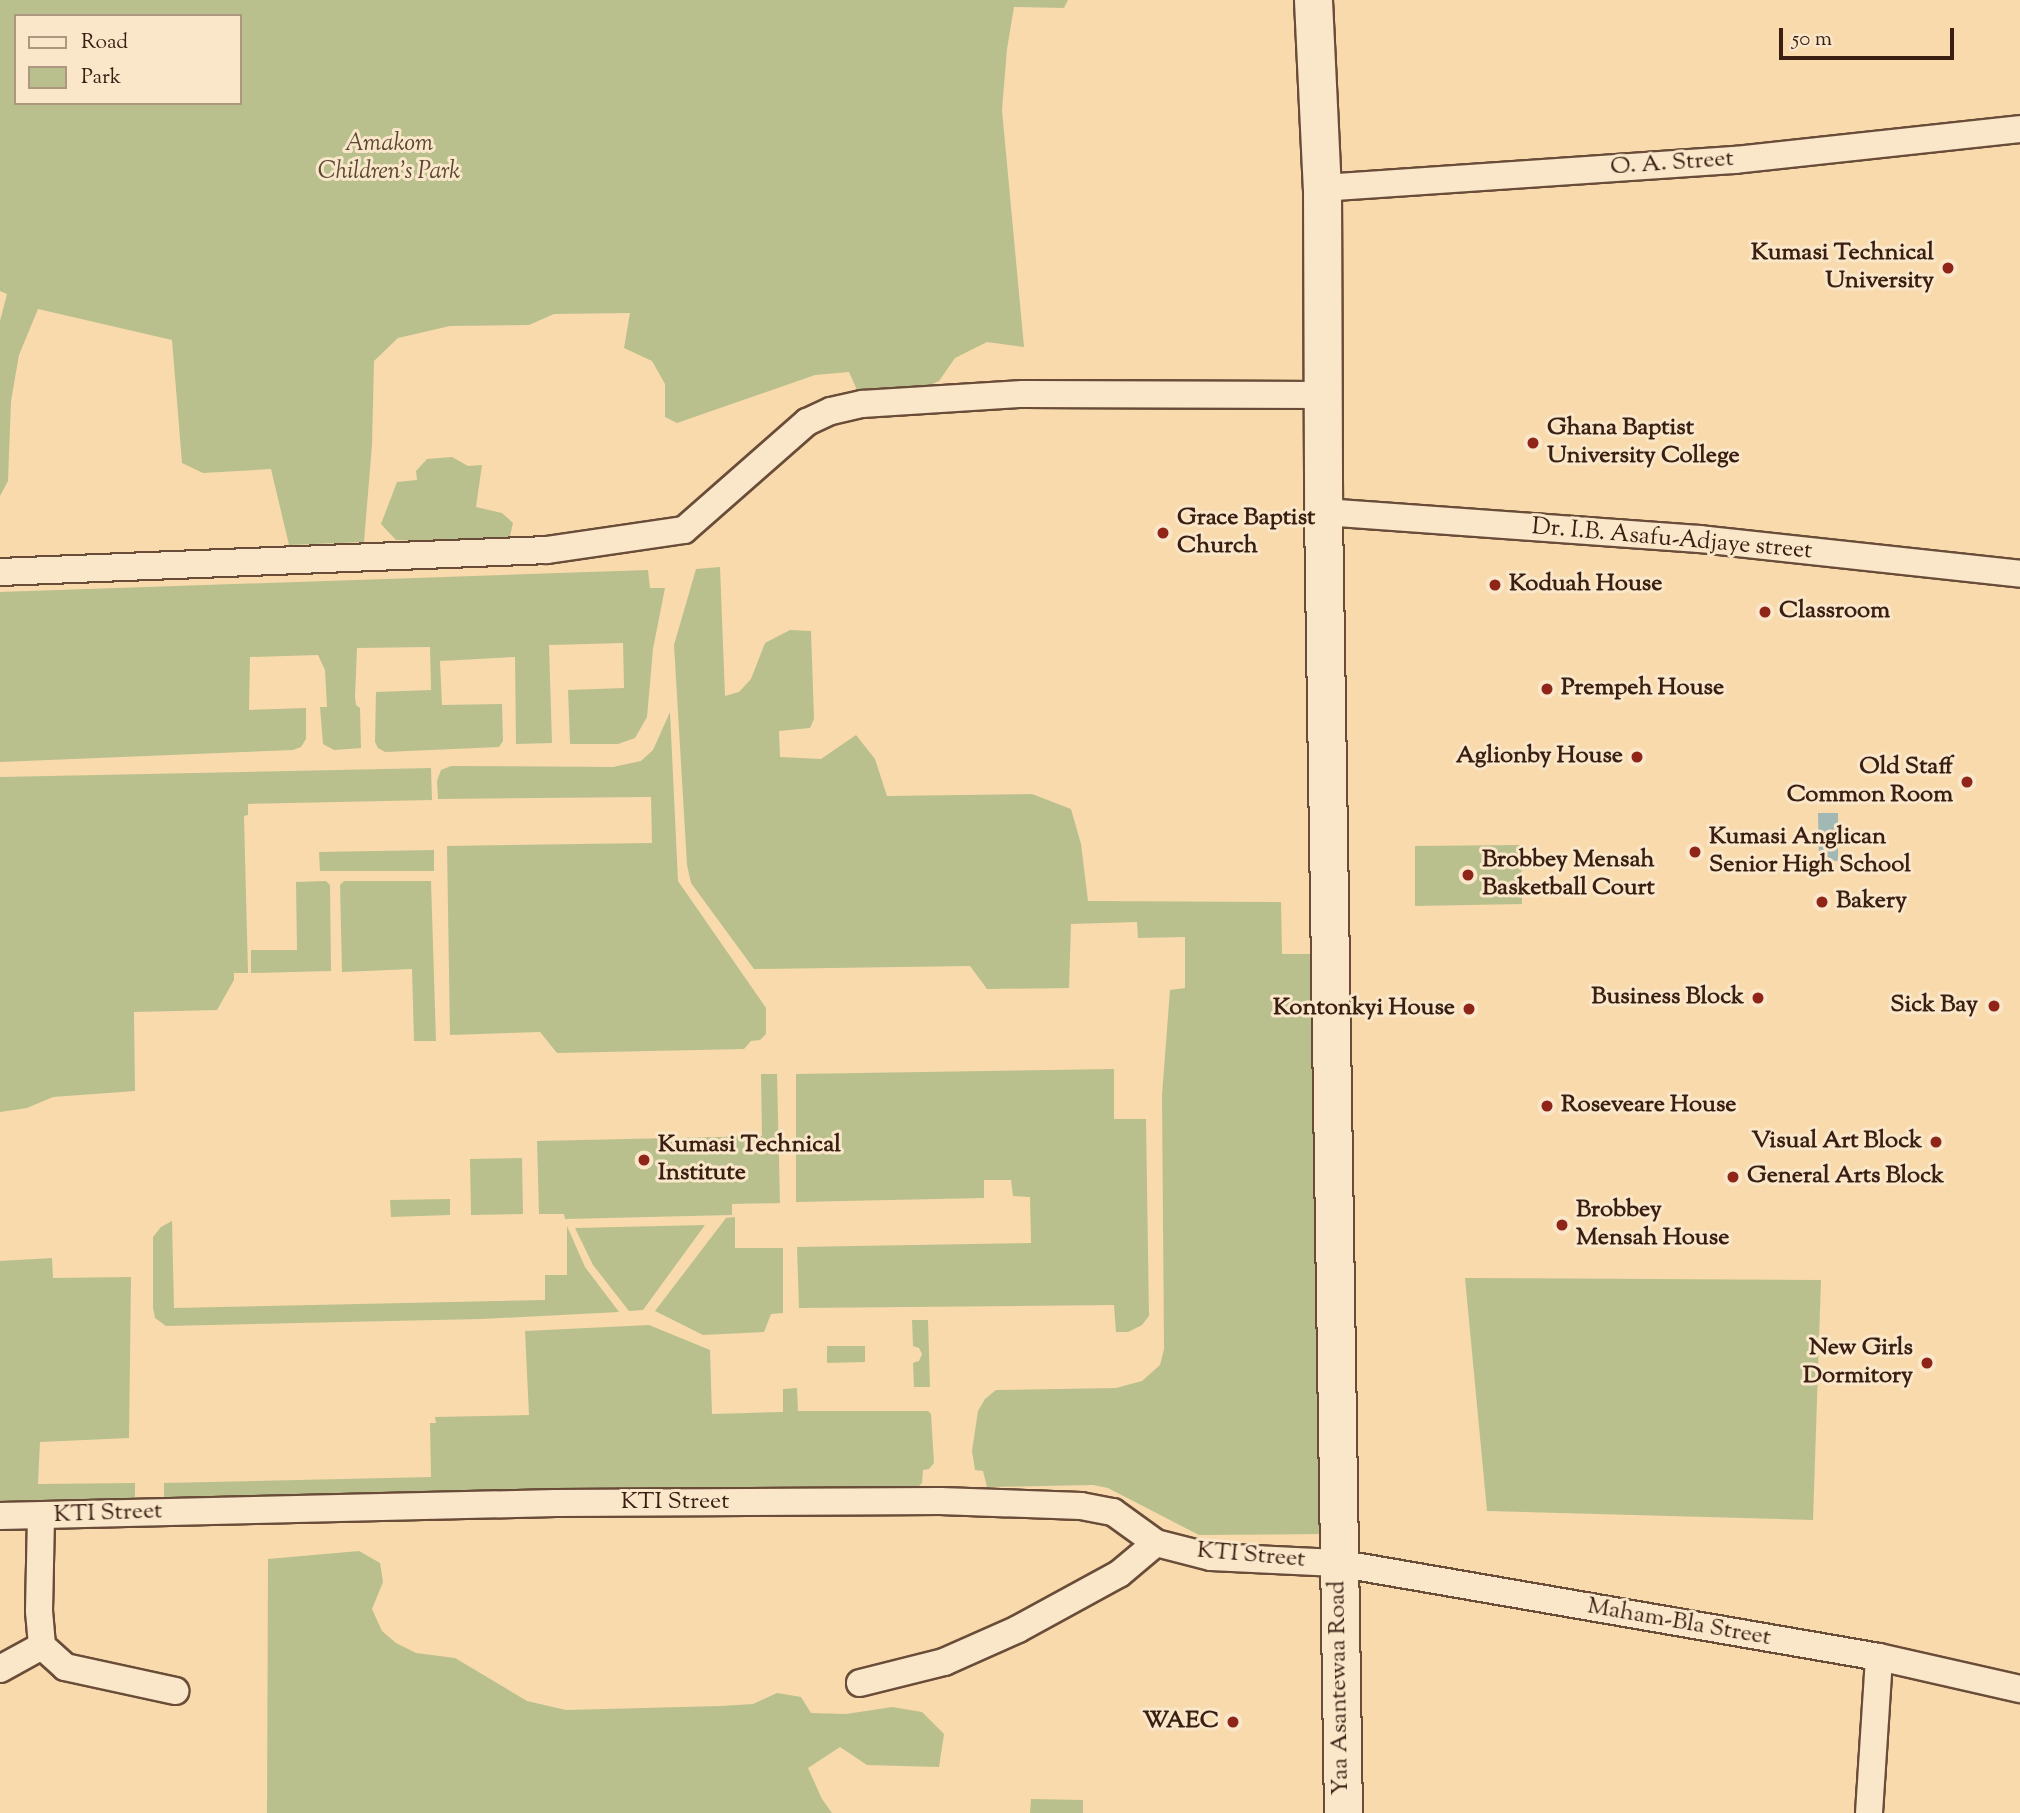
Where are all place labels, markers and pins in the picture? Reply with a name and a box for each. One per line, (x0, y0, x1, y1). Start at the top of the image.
place label: Kumasi Technical University (1751, 240, 1934, 296)
marker: Kumasi Technical University (1940, 260, 1956, 276)
place label: Ghana Baptist University College (1547, 415, 1740, 471)
marker: Ghana Baptist University College (1525, 435, 1541, 451)
place label: Grace Baptist Church (1177, 505, 1315, 561)
marker: Grace Baptist Church (1155, 525, 1171, 541)
place label: Koduah House (1509, 571, 1662, 599)
marker: Koduah House (1487, 577, 1503, 593)
place label: Classroom (1779, 598, 1890, 626)
marker: Classroom (1757, 604, 1773, 620)
place label: Prempeh House (1561, 675, 1724, 703)
marker: Prempeh House (1539, 681, 1555, 697)
place label: Aglionby House (1456, 743, 1623, 771)
marker: Aglionby House (1629, 749, 1645, 765)
place label: Old Staff Common Room (1787, 754, 1953, 810)
marker: Old Staff Common Room (1959, 774, 1975, 790)
place label: Kumasi Anglican Senior High School (1709, 824, 1911, 880)
marker: Kumasi Anglican Senior High School (1687, 844, 1703, 860)
place label: Brobbey Mensah Basketball Court (1482, 847, 1655, 903)
marker: Brobbey Mensah Basketball Court (1460, 867, 1476, 883)
place label: Bakery (1836, 888, 1907, 916)
marker: Bakery (1814, 894, 1830, 910)
place label: Business Block (1591, 984, 1744, 1012)
marker: Business Block (1750, 990, 1766, 1006)
place label: Sick Bay (1890, 992, 1978, 1020)
place label: Kontonkyi House (1273, 995, 1455, 1023)
marker: Sick Bay (1984, 996, 2004, 1016)
marker: Kontonkyi House (1461, 1001, 1477, 1017)
place label: Roseveare House (1561, 1092, 1737, 1120)
marker: Roseveare House (1539, 1098, 1555, 1114)
place label: Visual Art Block (1751, 1128, 1922, 1156)
place label: Kumasi Technical Institute (658, 1132, 841, 1188)
marker: Visual Art Block (1928, 1134, 1944, 1150)
marker: Kumasi Technical Institute (636, 1152, 652, 1168)
place label: General Arts Block (1747, 1163, 1944, 1191)
marker: General Arts Block (1725, 1169, 1741, 1185)
place label: Brobbey Mensah House (1576, 1197, 1729, 1253)
marker: Brobbey Mensah House (1554, 1217, 1570, 1233)
place label: New Girls Dormitory (1803, 1335, 1913, 1391)
marker: New Girls Dormitory (1919, 1355, 1935, 1371)
place label: WAEC (1142, 1708, 1219, 1736)
marker: WAEC (1225, 1714, 1241, 1730)

